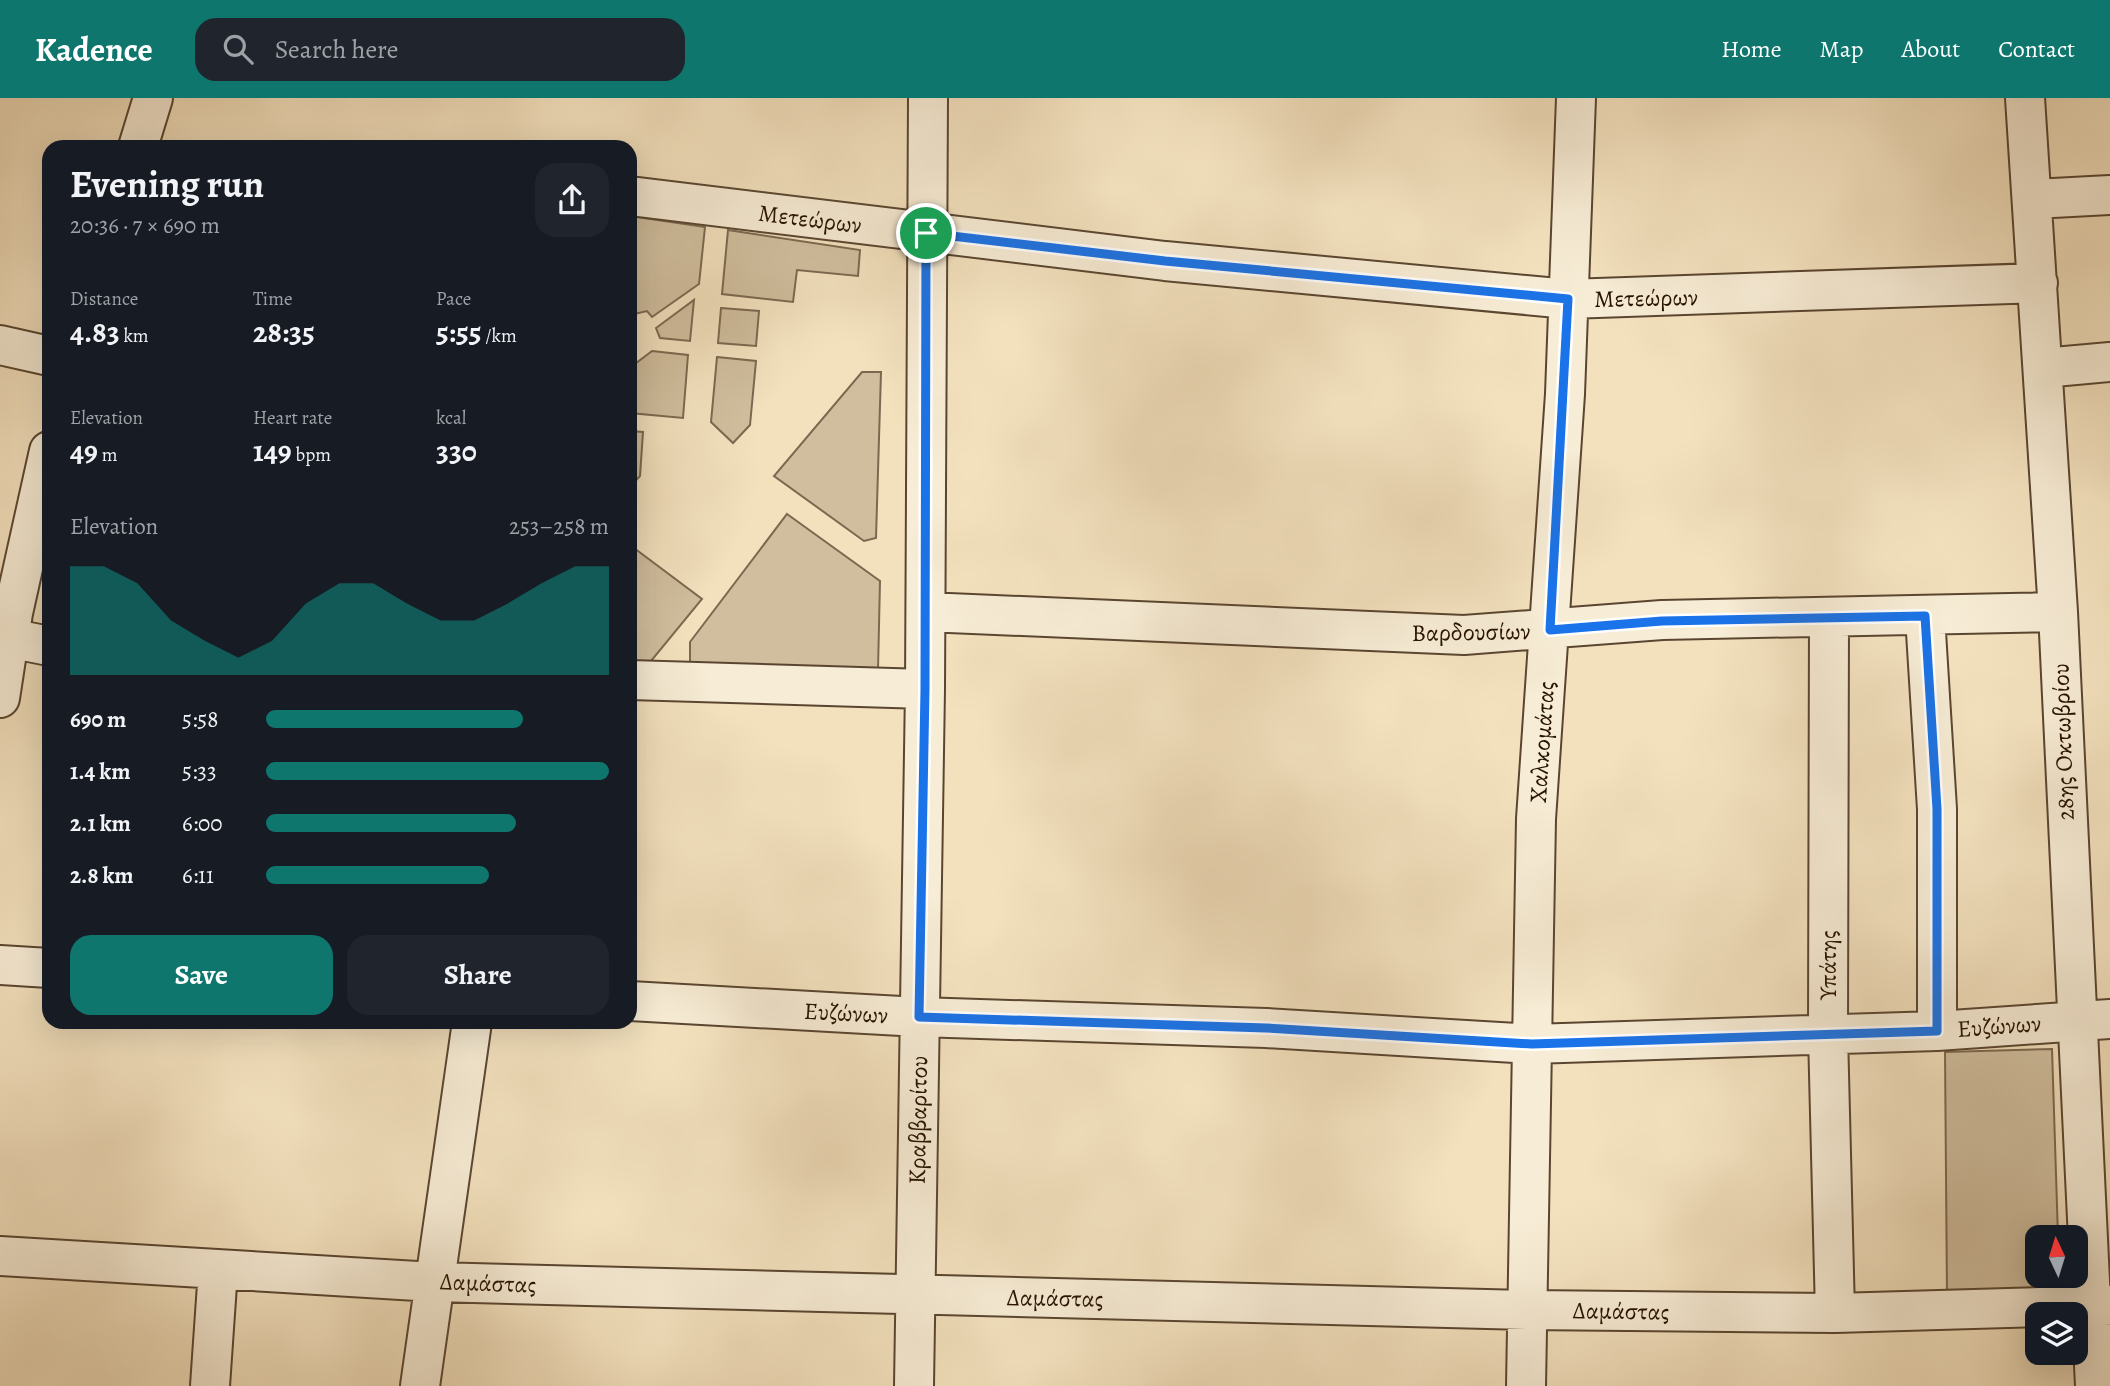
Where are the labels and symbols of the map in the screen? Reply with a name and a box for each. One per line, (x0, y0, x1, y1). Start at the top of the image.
street label: Μετεώρων (756, 197, 864, 241)
pin (896, 203, 956, 263)
street label: Μετεώρων (1594, 281, 1698, 315)
street label: Βαρδουσίων (1411, 615, 1531, 649)
street label: 28ης Οκτωβρίου (2044, 663, 2082, 821)
street label: Χαλκομάτας (1522, 680, 1562, 804)
street label: Υπάτης (1812, 930, 1844, 1001)
street label: Ευζώνων (803, 995, 889, 1031)
street label: Ευζώνων (1956, 1007, 2042, 1045)
street label: Κραββαρίτου (901, 1055, 935, 1185)
north arrow (2025, 1225, 2088, 1288)
street label: Δαμάστας (439, 1265, 537, 1301)
street label: Δαμάστας (1006, 1281, 1104, 1315)
street label: Δαμάστας (1572, 1294, 1670, 1328)

